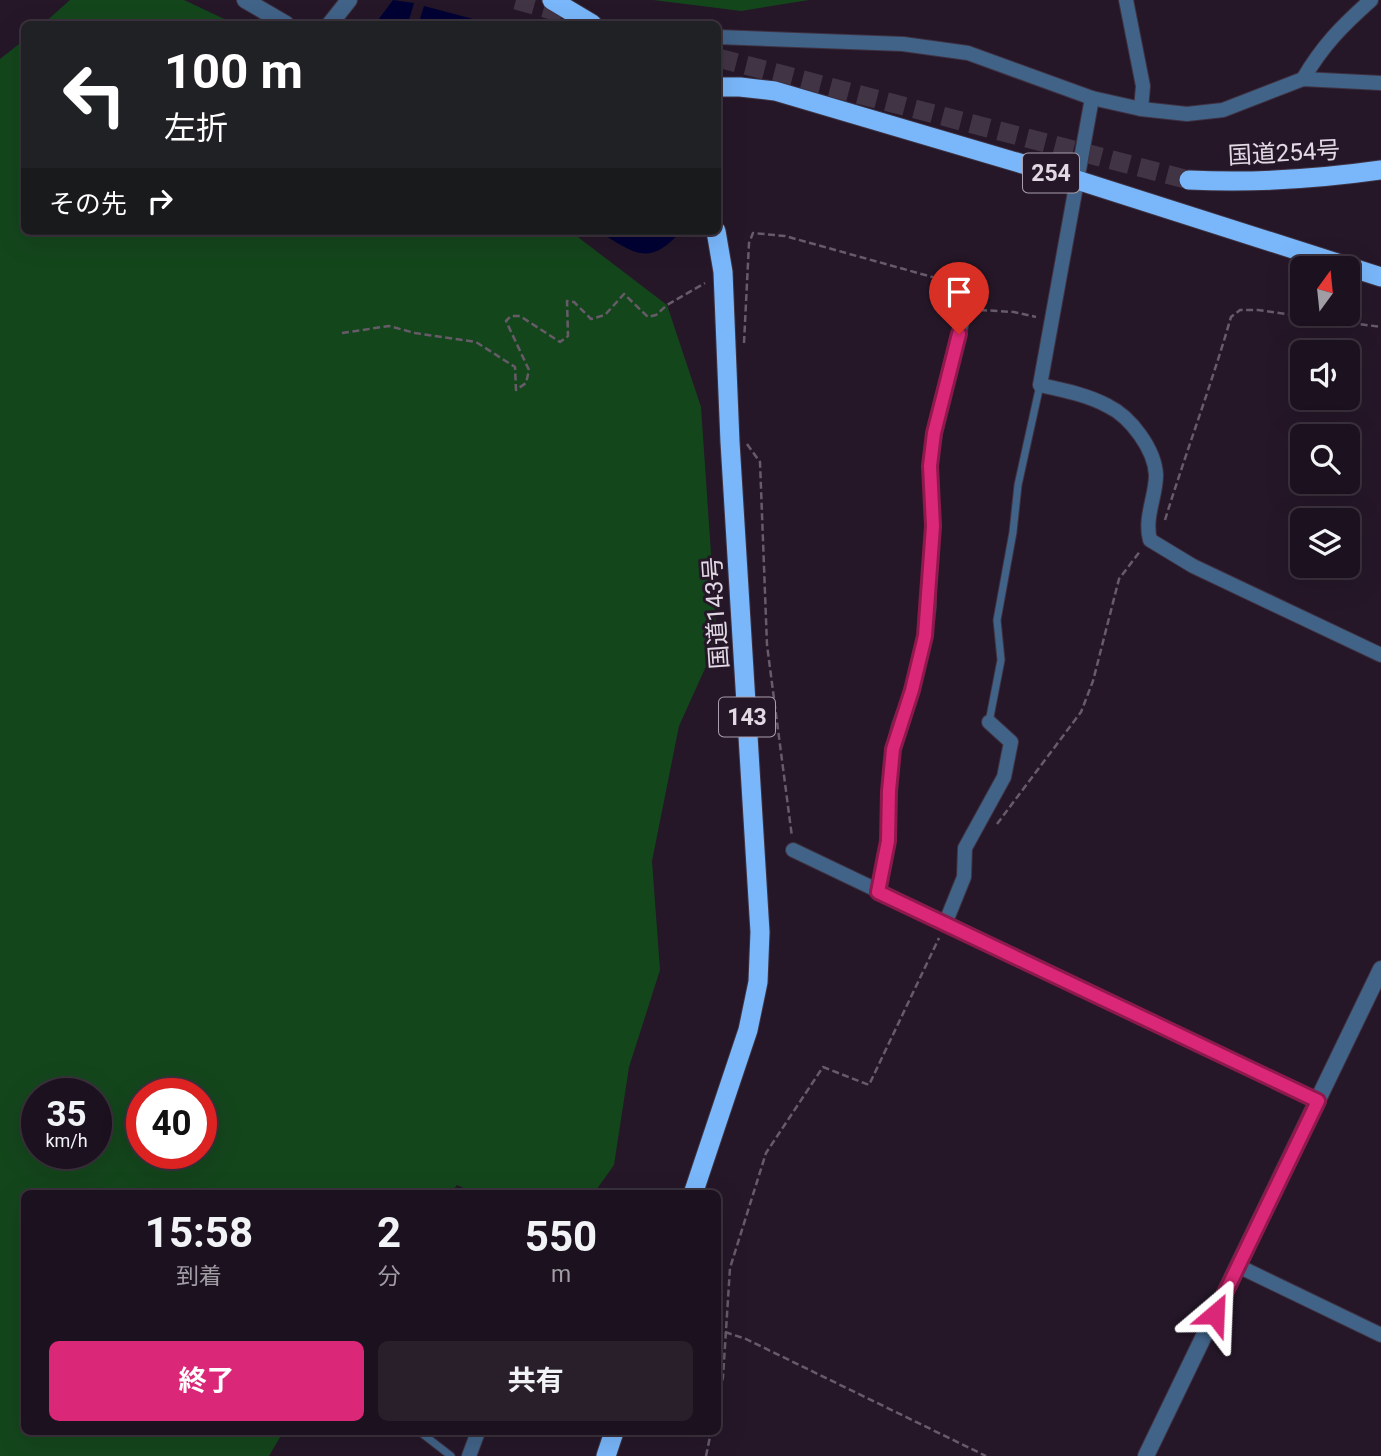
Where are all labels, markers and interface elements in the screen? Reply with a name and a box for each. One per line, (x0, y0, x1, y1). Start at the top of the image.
text: 100 m (164, 43, 303, 100)
icon: left (49, 49, 140, 140)
text: 左折 (164, 109, 228, 147)
street label: 国道254号 (1227, 136, 1341, 170)
road number: 254 (1023, 154, 1079, 192)
icon: right (141, 182, 179, 220)
text: その先 (49, 189, 127, 219)
north arrow (1290, 256, 1360, 326)
map controls (1290, 256, 1360, 578)
pin (929, 262, 989, 334)
icon: arrive (940, 273, 978, 311)
button: sound (1290, 340, 1360, 410)
button: search (1290, 424, 1360, 494)
button: layers (1290, 508, 1360, 578)
street label: 国道143号 (698, 556, 734, 670)
road number: 143 (719, 698, 775, 736)
speed limit sign: 40 (126, 1078, 217, 1169)
text: 35 (46, 1094, 87, 1135)
text: km/h (45, 1130, 88, 1151)
text: 15:58 (145, 1208, 253, 1257)
text: 2 (377, 1208, 401, 1257)
text: 550 (525, 1212, 597, 1261)
text: m (551, 1261, 571, 1288)
text: 到着 (176, 1263, 222, 1290)
text: 分 (377, 1263, 400, 1290)
position arrow (1178, 1277, 1252, 1351)
button: 終了 (49, 1341, 364, 1421)
button: 共有 (378, 1341, 693, 1421)

